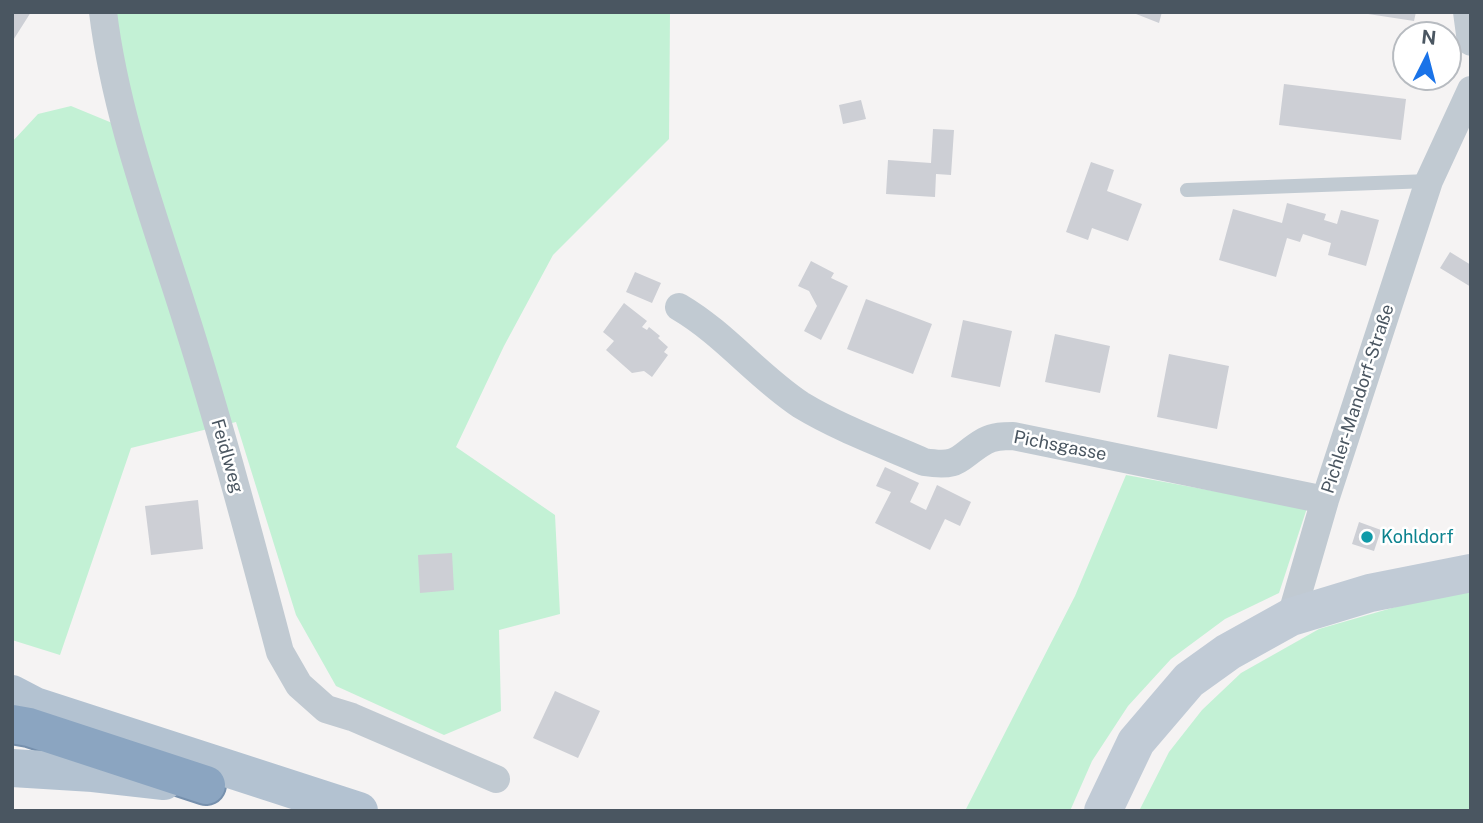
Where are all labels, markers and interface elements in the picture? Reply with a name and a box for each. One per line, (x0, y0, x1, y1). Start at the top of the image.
north arrow (1392, 21, 1462, 91)
text: N (1420, 25, 1438, 49)
street label: Pichler-Mandorf-Straße (1317, 302, 1399, 496)
street label: Feidlweg (206, 416, 248, 496)
street label: Pichsgasse (1012, 426, 1108, 466)
place label: Kohldorf (1381, 526, 1454, 548)
marker: Kohldorf (1359, 529, 1375, 545)

